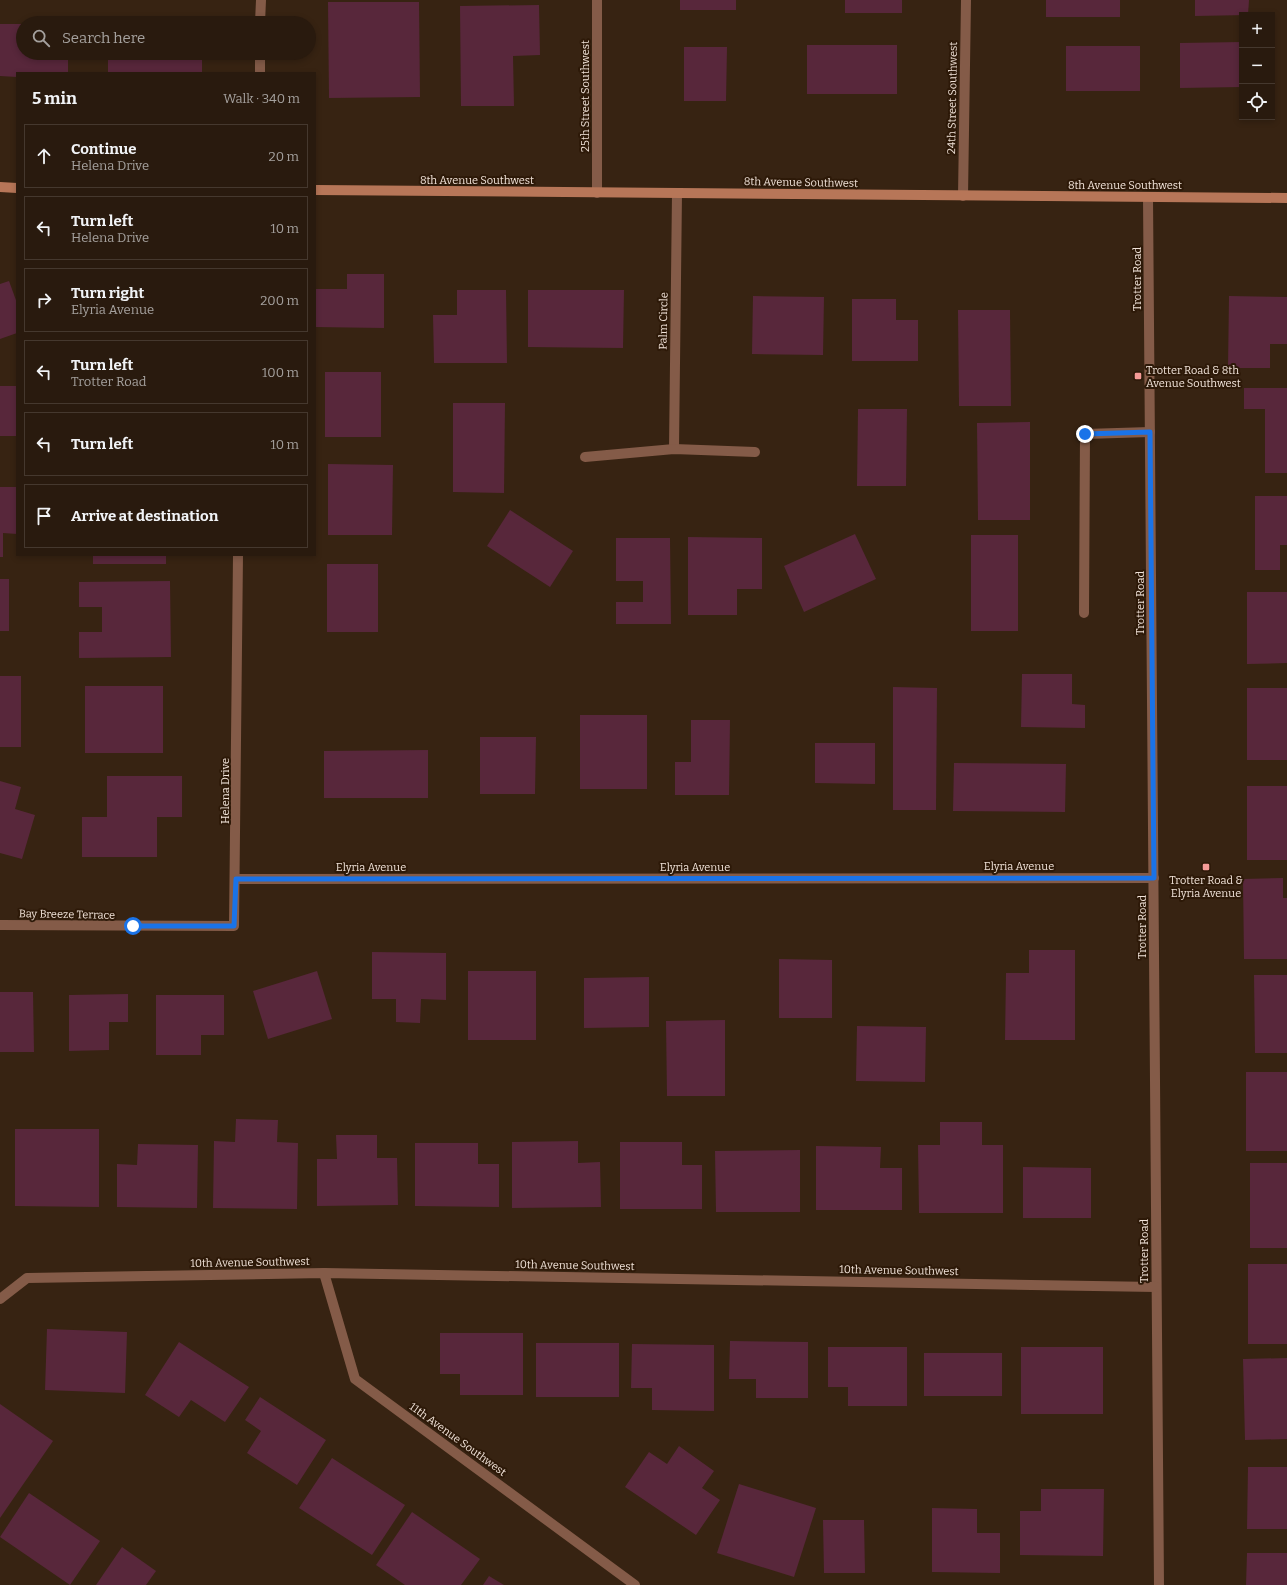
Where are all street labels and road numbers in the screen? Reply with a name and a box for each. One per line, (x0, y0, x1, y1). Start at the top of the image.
street label: 25th Street Southwest (579, 40, 592, 152)
street label: 24th Street Southwest (945, 42, 960, 154)
street label: 8th Avenue Southwest (420, 174, 534, 187)
street label: 8th Avenue Southwest (744, 175, 858, 190)
street label: 8th Avenue Southwest (1068, 179, 1182, 192)
street label: Trotter Road (1131, 247, 1144, 311)
street label: Palm Circle (656, 292, 671, 350)
street label: Trotter Road (1134, 571, 1147, 635)
street label: Helena Drive (219, 758, 232, 824)
street label: Elyria Avenue (984, 860, 1054, 873)
street label: Elyria Avenue (336, 861, 406, 874)
street label: Elyria Avenue (660, 861, 730, 874)
street label: Trotter Road (1136, 895, 1149, 959)
street label: Bay Breeze Terrace (19, 907, 115, 922)
street label: Trotter Road (1138, 1219, 1151, 1283)
street label: 10th Avenue Southwest (190, 1255, 310, 1270)
street label: 10th Avenue Southwest (515, 1258, 635, 1273)
street label: 10th Avenue Southwest (839, 1263, 959, 1278)
street label: 11th Avenue Southwest (407, 1400, 509, 1479)

